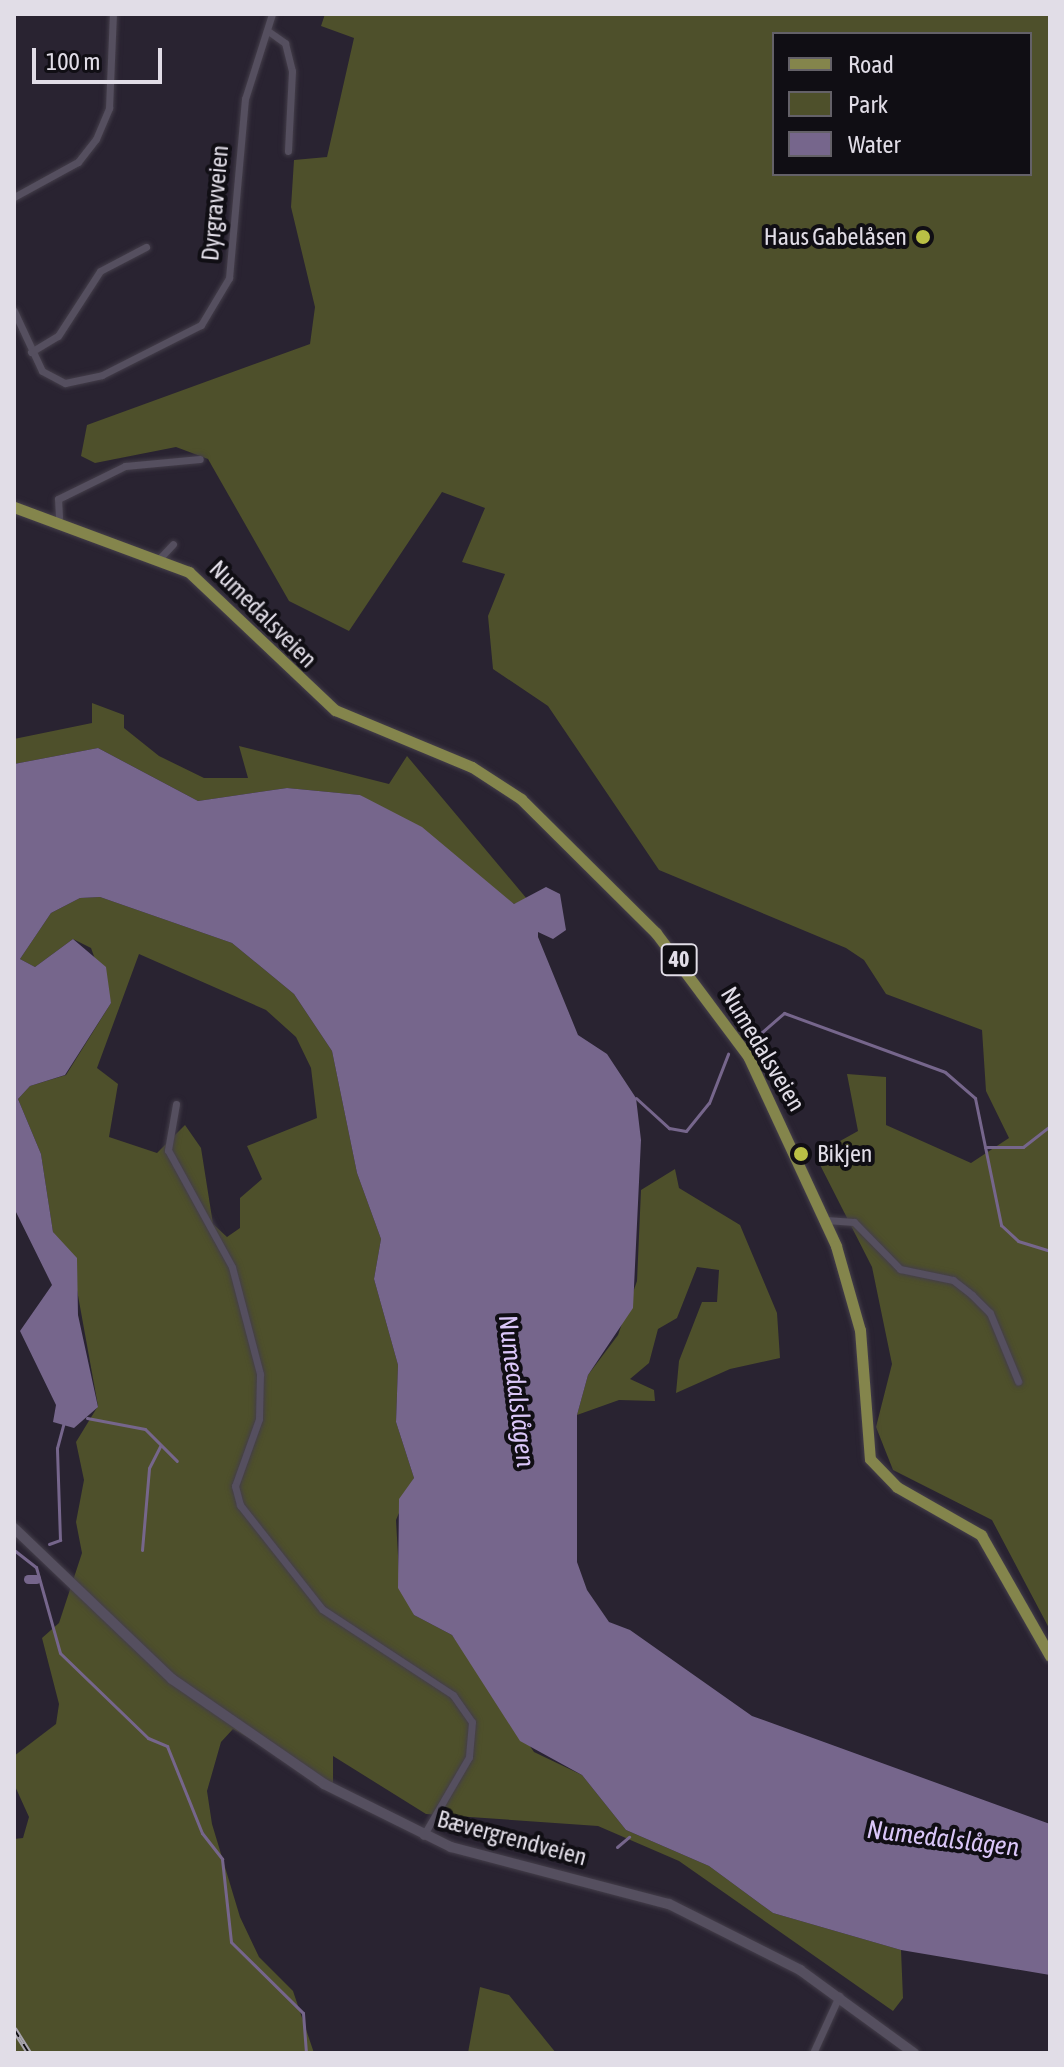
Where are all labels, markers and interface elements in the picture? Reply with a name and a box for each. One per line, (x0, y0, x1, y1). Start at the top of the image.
scale bar (36, 32, 166, 82)
legend (772, 32, 1032, 176)
text: 100 m (46, 48, 100, 75)
text: Road (848, 51, 894, 78)
text: Park (848, 91, 888, 118)
text: Water (848, 131, 901, 158)
street label: Dyrgravveien (196, 144, 234, 262)
place label: Haus Gabelåsen (764, 223, 907, 251)
marker: Haus Gabelåsen (914, 228, 932, 246)
street label: Numedalsveien (203, 554, 323, 674)
road number: 40 (659, 942, 699, 978)
street label: Numedalsveien (715, 982, 811, 1116)
place label: Bikjen (817, 1140, 873, 1168)
marker: Bikjen (792, 1145, 810, 1163)
water label: Numedalslågen (491, 1313, 541, 1469)
street label: Bævergrendveien (434, 1804, 590, 1872)
water label: Numedalslågen (865, 1814, 1021, 1864)

